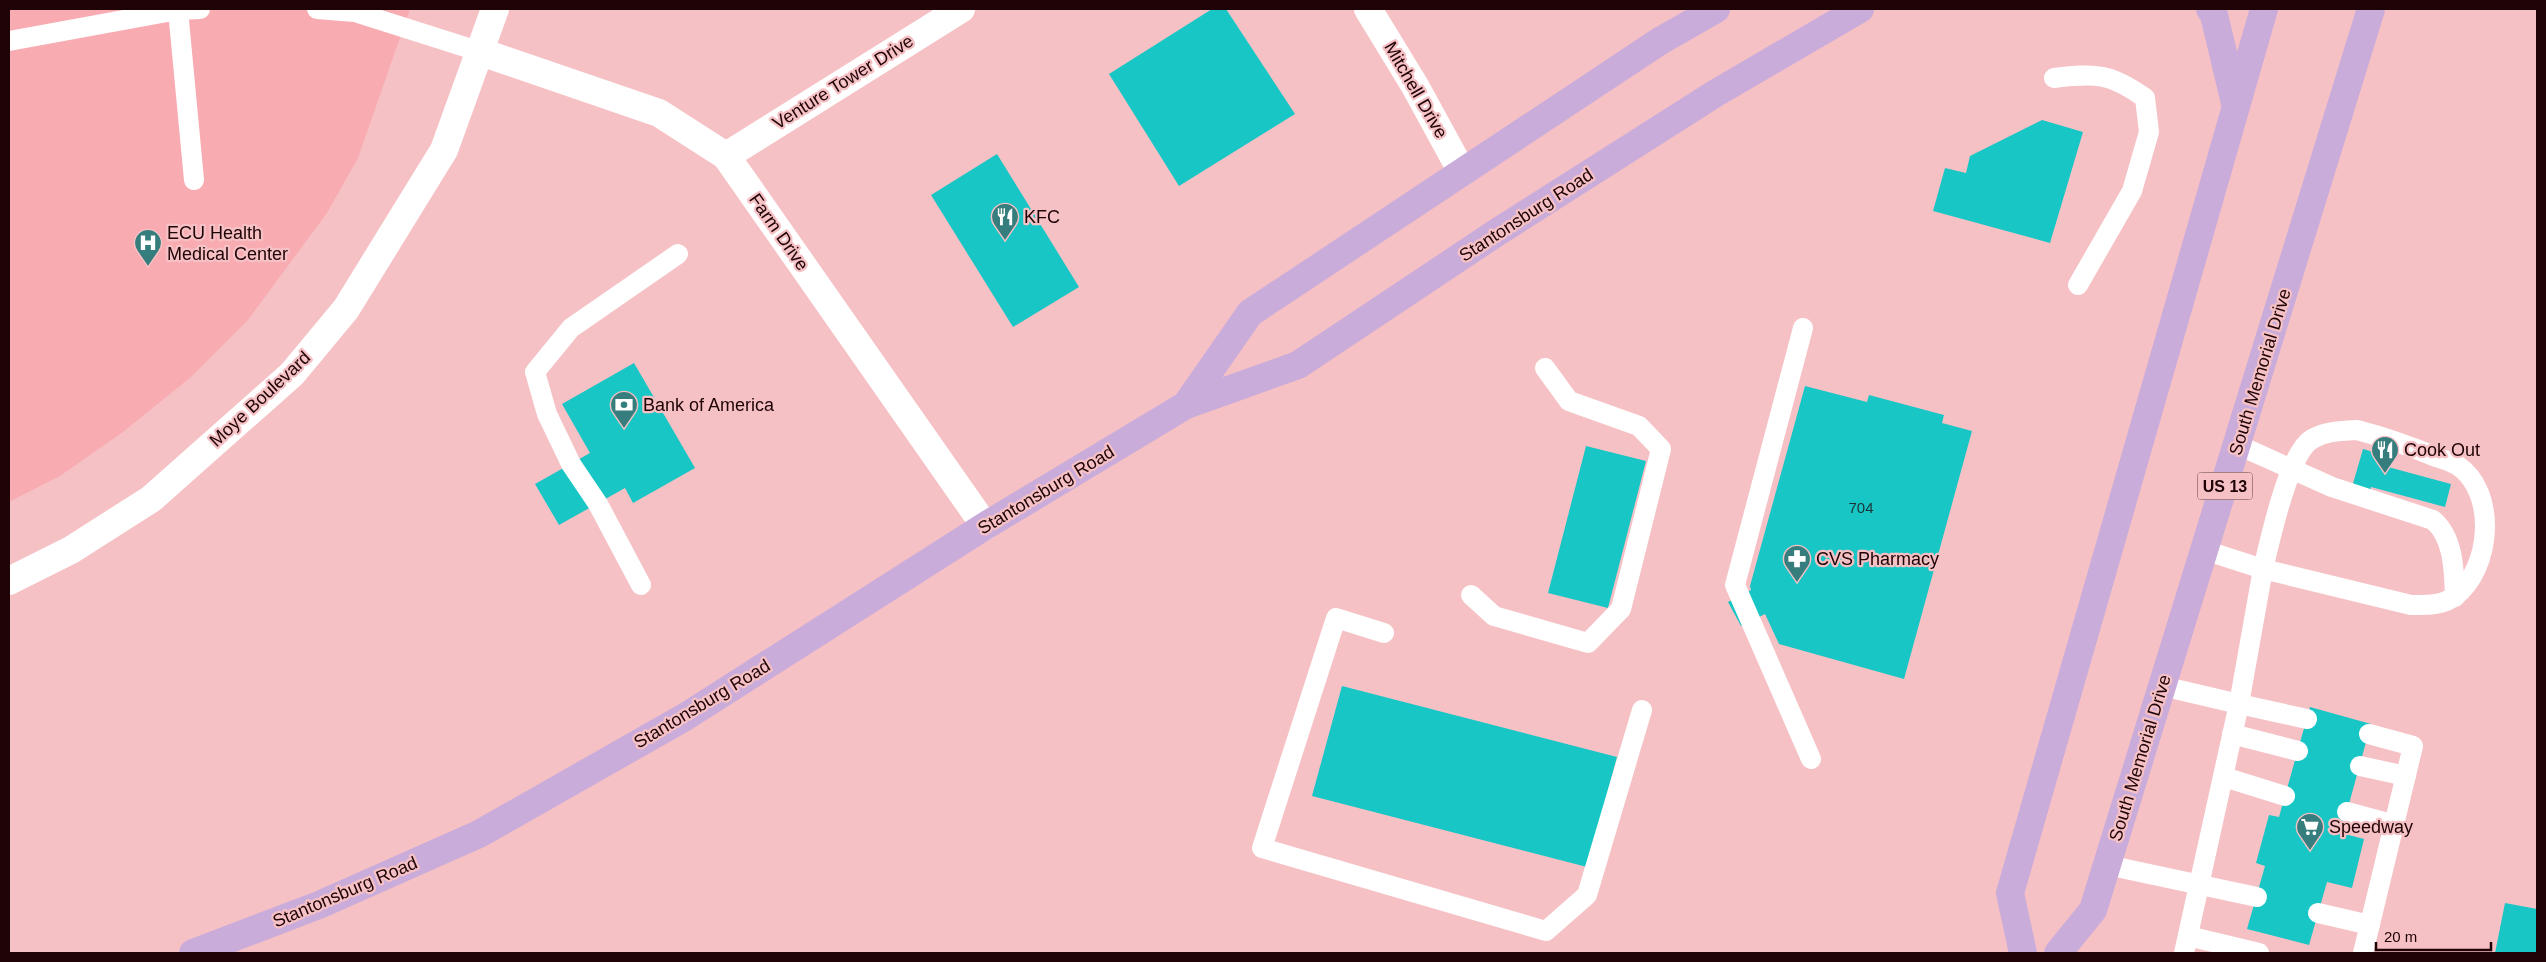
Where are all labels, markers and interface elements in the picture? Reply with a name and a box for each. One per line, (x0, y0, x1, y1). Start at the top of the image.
street label: Venture Tower Drive (769, 31, 917, 133)
street label: Mitchell Drive (1380, 38, 1452, 142)
street label: Stantonsburg Road (1456, 164, 1596, 266)
street label: Farm Drive (745, 190, 813, 274)
restaurant icon: KFC (990, 202, 1020, 241)
place label: KFC (1024, 207, 1060, 227)
place label: ECU Health Medical Center (167, 223, 288, 264)
hospital icon: ECU Health Medical Center (133, 228, 163, 267)
street label: South Memorial Drive (2225, 286, 2295, 458)
street label: Moye Boulevard (206, 347, 314, 451)
bank icon: Bank of America (609, 390, 639, 429)
place label: Bank of America (643, 395, 775, 415)
restaurant icon: Cook Out (2370, 435, 2400, 474)
place label: Cook Out (2404, 440, 2480, 460)
street label: Stantonsburg Road (974, 441, 1118, 539)
road number: US 13 (2198, 472, 2252, 500)
house number: 704 (1848, 499, 1874, 516)
pharmacy icon: CVS Pharmacy (1782, 544, 1812, 583)
place label: CVS Pharmacy (1816, 549, 1939, 569)
street label: Stantonsburg Road (630, 655, 774, 753)
street label: South Memorial Drive (2105, 672, 2175, 844)
supermarket icon: Speedway (2295, 812, 2325, 851)
place label: Speedway (2329, 817, 2413, 837)
street label: Stantonsburg Road (270, 852, 420, 932)
scale bar (2376, 920, 2491, 952)
text: 20 m (2384, 928, 2417, 945)

